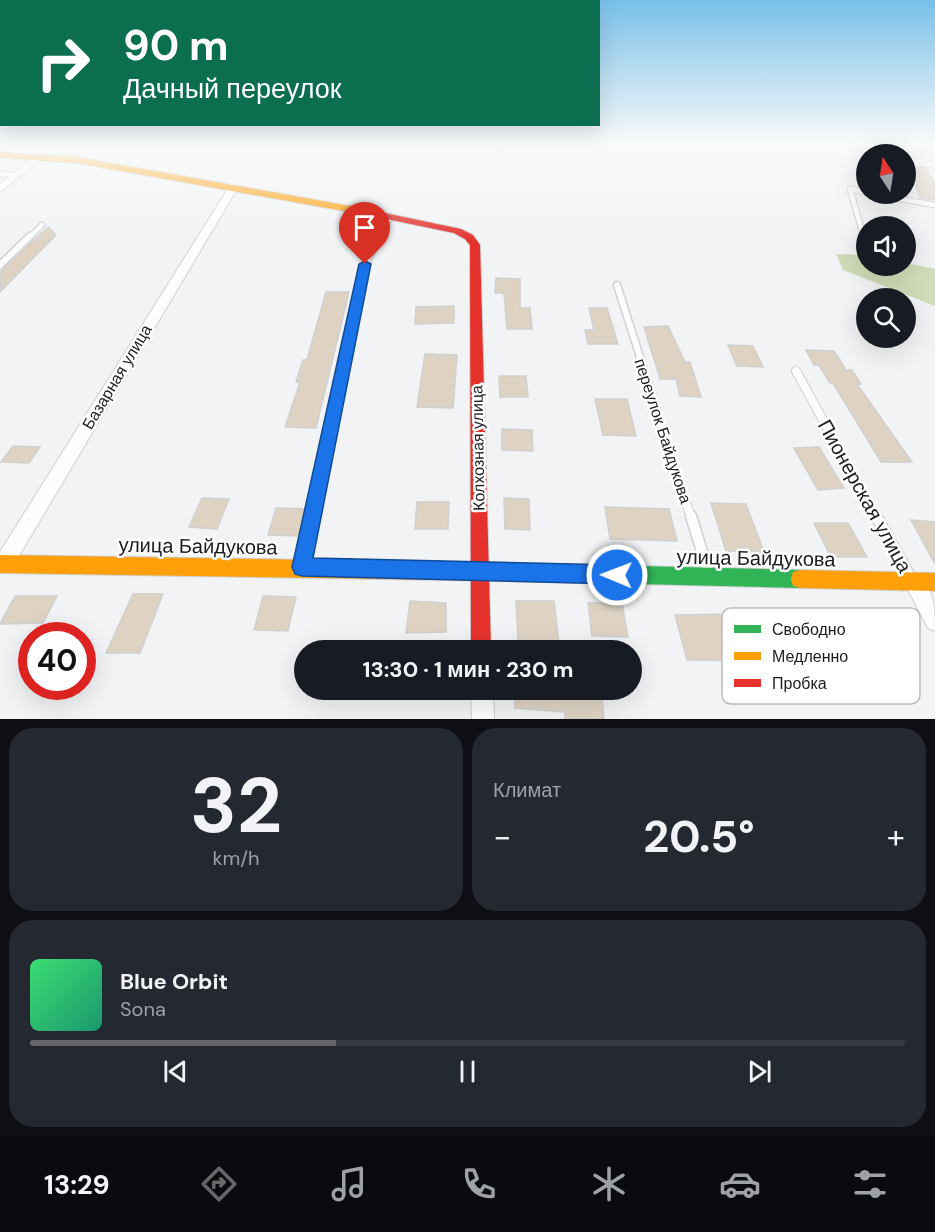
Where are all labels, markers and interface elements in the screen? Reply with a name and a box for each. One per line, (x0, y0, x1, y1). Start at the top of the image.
text: 90 m (123, 18, 229, 73)
icon: right (24, 24, 102, 102)
text: Дачный переулок (123, 71, 342, 106)
north arrow (856, 144, 916, 204)
map controls (856, 144, 916, 348)
pin (339, 202, 390, 264)
icon: arrive (348, 211, 381, 244)
button: sound (856, 216, 916, 276)
button: search (856, 288, 916, 348)
street label: Базарная улица (77, 321, 157, 433)
street label: переулок Байдукова (630, 356, 696, 506)
street label: Колхозная улица (466, 385, 490, 511)
street label: Пионерская улица (812, 415, 918, 578)
street label: улица Байдукова (118, 532, 279, 560)
position arrow (585, 543, 649, 607)
street label: улица Байдукова (676, 544, 837, 572)
legend (722, 608, 920, 704)
text: Свободно (772, 619, 846, 640)
speed limit sign: 40 (18, 622, 96, 700)
text: Медленно (772, 646, 848, 667)
text: 13:30 · 1 мин · 230 m (363, 655, 573, 684)
text: Пробка (772, 673, 827, 694)
text: 32 (190, 755, 282, 856)
text: Климат (493, 777, 561, 803)
text: 20.5° (643, 807, 755, 866)
text: − (493, 815, 511, 858)
text: + (887, 815, 905, 858)
text: km/h (212, 845, 260, 871)
text: Blue Orbit (120, 967, 228, 996)
text: Sona (120, 996, 166, 1022)
icon: previous (159, 1055, 192, 1088)
icon: pause (451, 1055, 484, 1088)
icon: next (743, 1055, 776, 1088)
icon: directions (198, 1163, 240, 1205)
icon: music (328, 1163, 370, 1205)
icon: phone (458, 1163, 500, 1205)
icon: climate (588, 1163, 630, 1205)
icon: car (719, 1163, 761, 1205)
icon: filters (849, 1163, 891, 1205)
text: 13:29 (44, 1167, 110, 1202)

